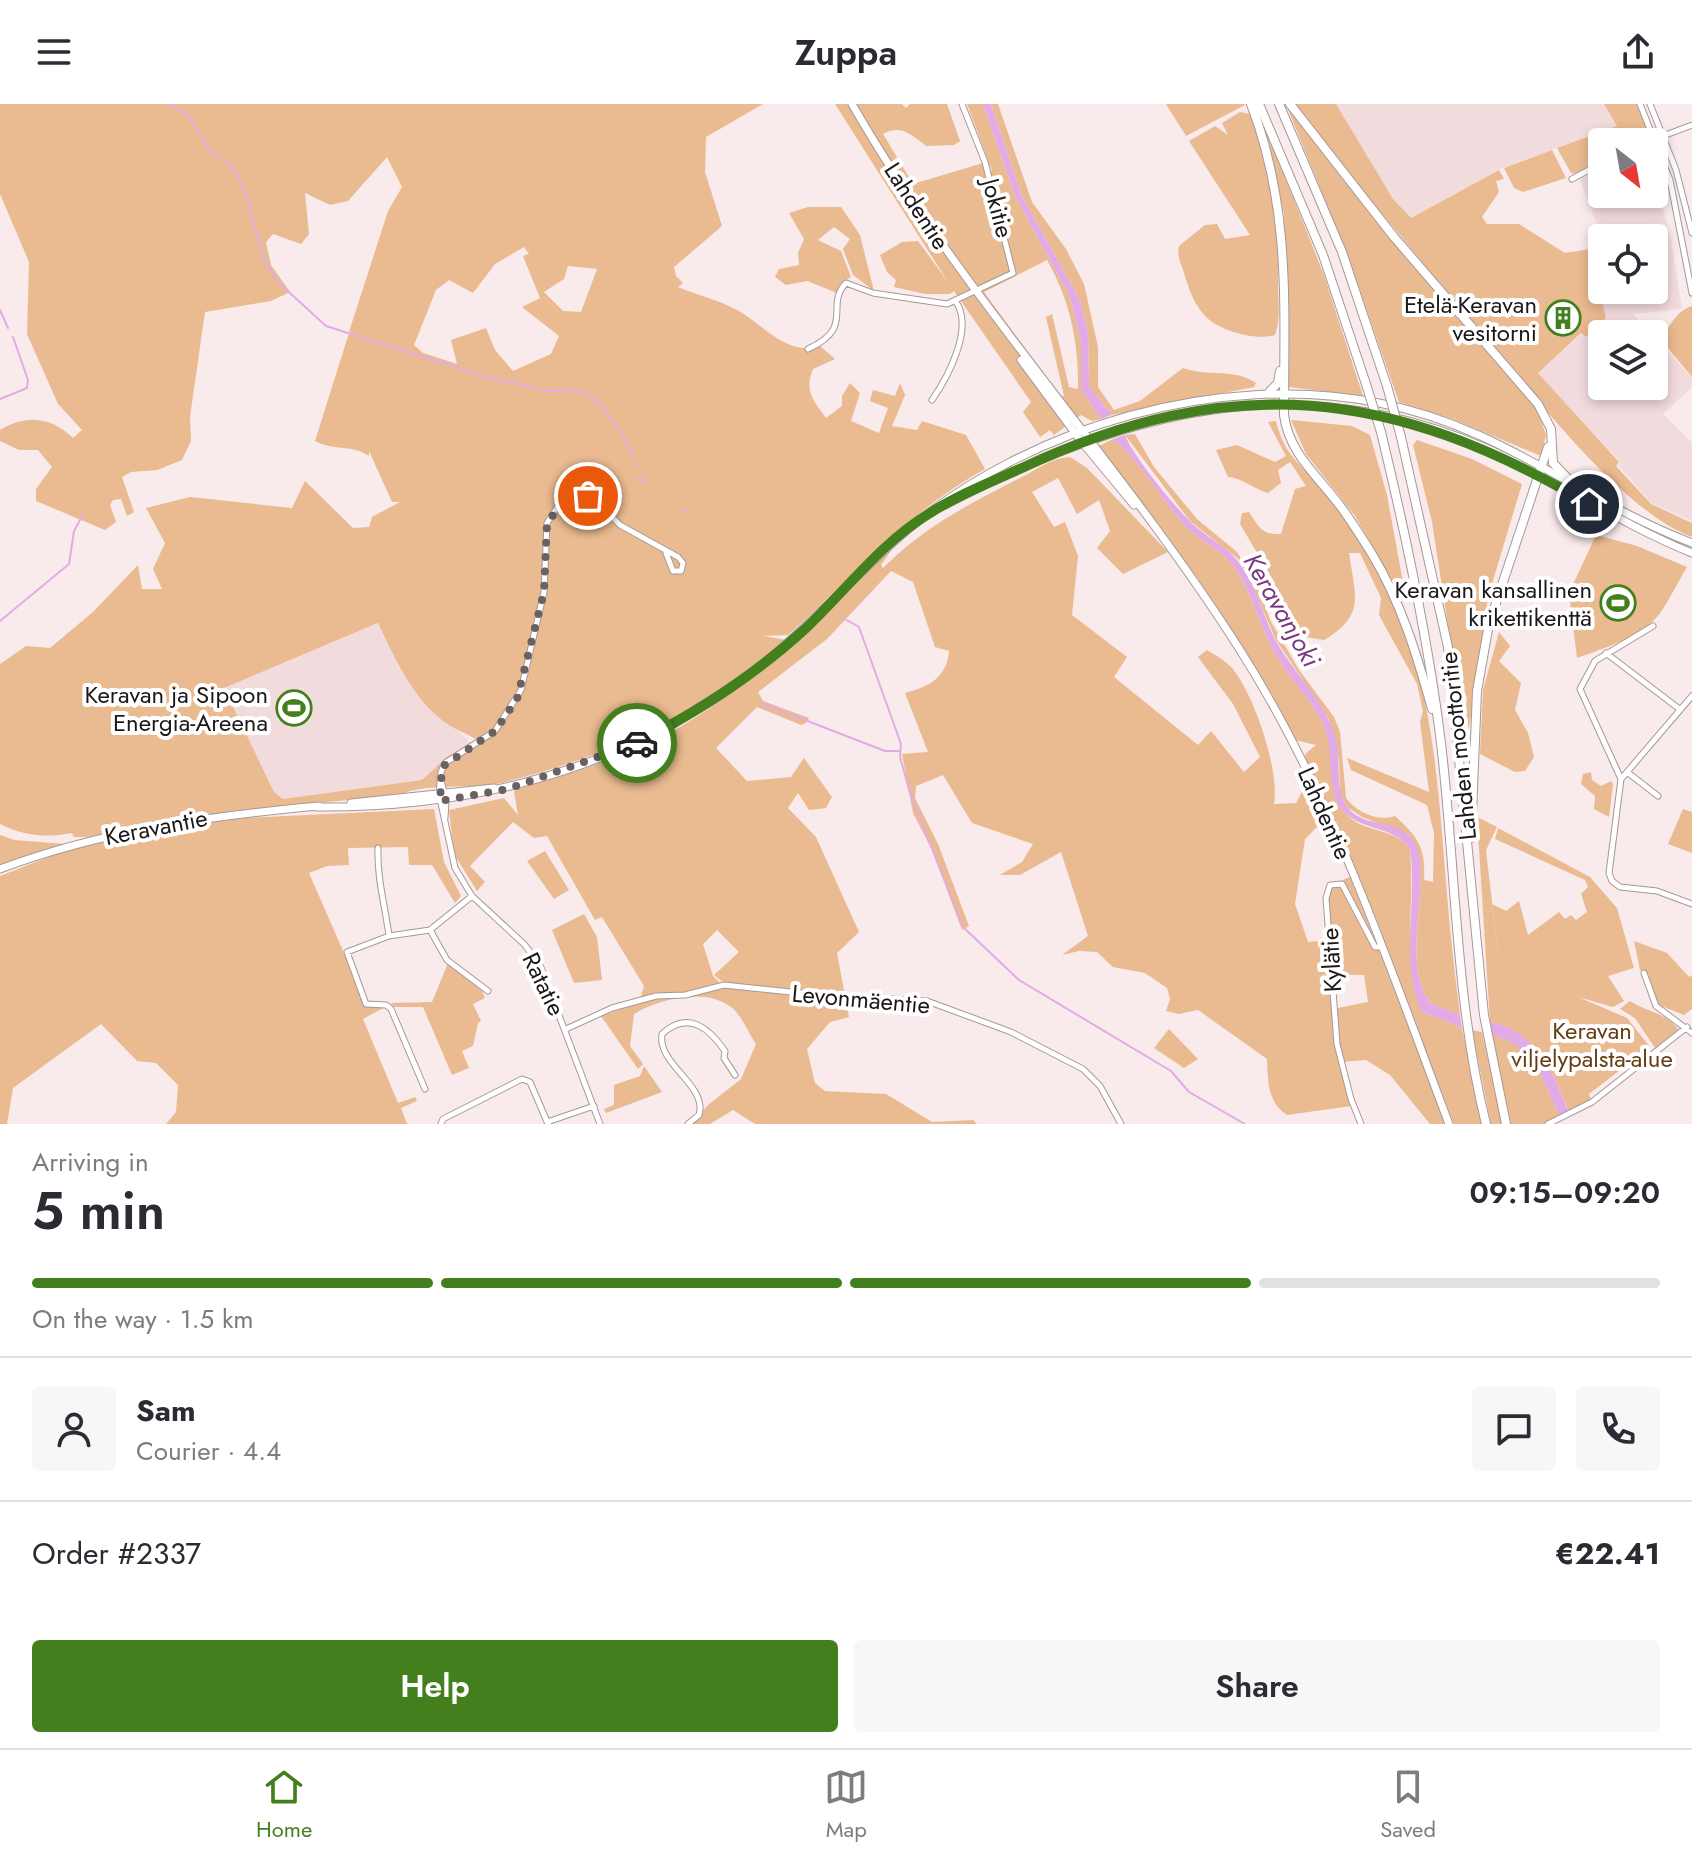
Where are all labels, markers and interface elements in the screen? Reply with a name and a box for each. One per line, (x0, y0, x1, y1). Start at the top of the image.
text: Zuppa (795, 26, 897, 78)
icon: menu (32, 30, 76, 74)
icon: share (1616, 30, 1660, 74)
north arrow (1588, 128, 1668, 208)
map controls (1588, 128, 1668, 400)
street label: Lahdentie (876, 155, 958, 257)
street label: Jokitie (973, 172, 1023, 242)
button: locate (1588, 224, 1668, 304)
place label: Etelä-Keravan vesitorni (1404, 287, 1537, 350)
building icon: Etelä-Keravan vesitorni (1544, 299, 1582, 337)
button: layers (1588, 320, 1668, 400)
pin (554, 462, 622, 530)
pin (1555, 470, 1623, 538)
icon: bag (566, 474, 610, 518)
icon: home (1567, 482, 1611, 526)
water label: Keravanjoki (1234, 546, 1330, 674)
place label: Keravan kansallinen krikettikenttä (1394, 572, 1592, 635)
sports icon: Keravan kansallinen krikettikenttä (1599, 584, 1637, 622)
street label: Lahden moottoritie (1431, 650, 1485, 842)
place label: Keravan ja Sipoon Energia-Areena (85, 677, 268, 740)
sports icon: Keravan ja Sipoon Energia-Areena (275, 689, 313, 727)
courier (597, 703, 677, 783)
icon: car (615, 721, 659, 765)
street label: Lahdentie (1289, 761, 1361, 865)
street label: Keravantie (102, 800, 210, 854)
street label: Kylätie (1312, 927, 1350, 993)
street label: Ratatie (514, 946, 574, 1022)
street label: Levonmäentie (791, 976, 931, 1022)
park label: Keravan viljelypalsta-alue (1511, 1013, 1673, 1076)
text: Arriving in (32, 1143, 149, 1181)
text: 09:15–09:20 (1470, 1171, 1660, 1214)
text: 5 min (32, 1173, 165, 1249)
text: On the way · 1.5 km (32, 1300, 254, 1338)
button: person (32, 1387, 116, 1471)
button: chat (1472, 1387, 1556, 1471)
button: phone (1576, 1387, 1660, 1471)
text: Sam (136, 1389, 196, 1432)
text: Courier · 4.4 (136, 1432, 281, 1470)
text: Order #2337 (32, 1532, 201, 1575)
text: €22.41 (1555, 1532, 1660, 1575)
button: Help (32, 1640, 838, 1732)
button: Share (854, 1640, 1660, 1732)
tab: Home (256, 1765, 312, 1845)
tab: Map (824, 1765, 868, 1845)
tab: Saved (1380, 1765, 1436, 1845)

